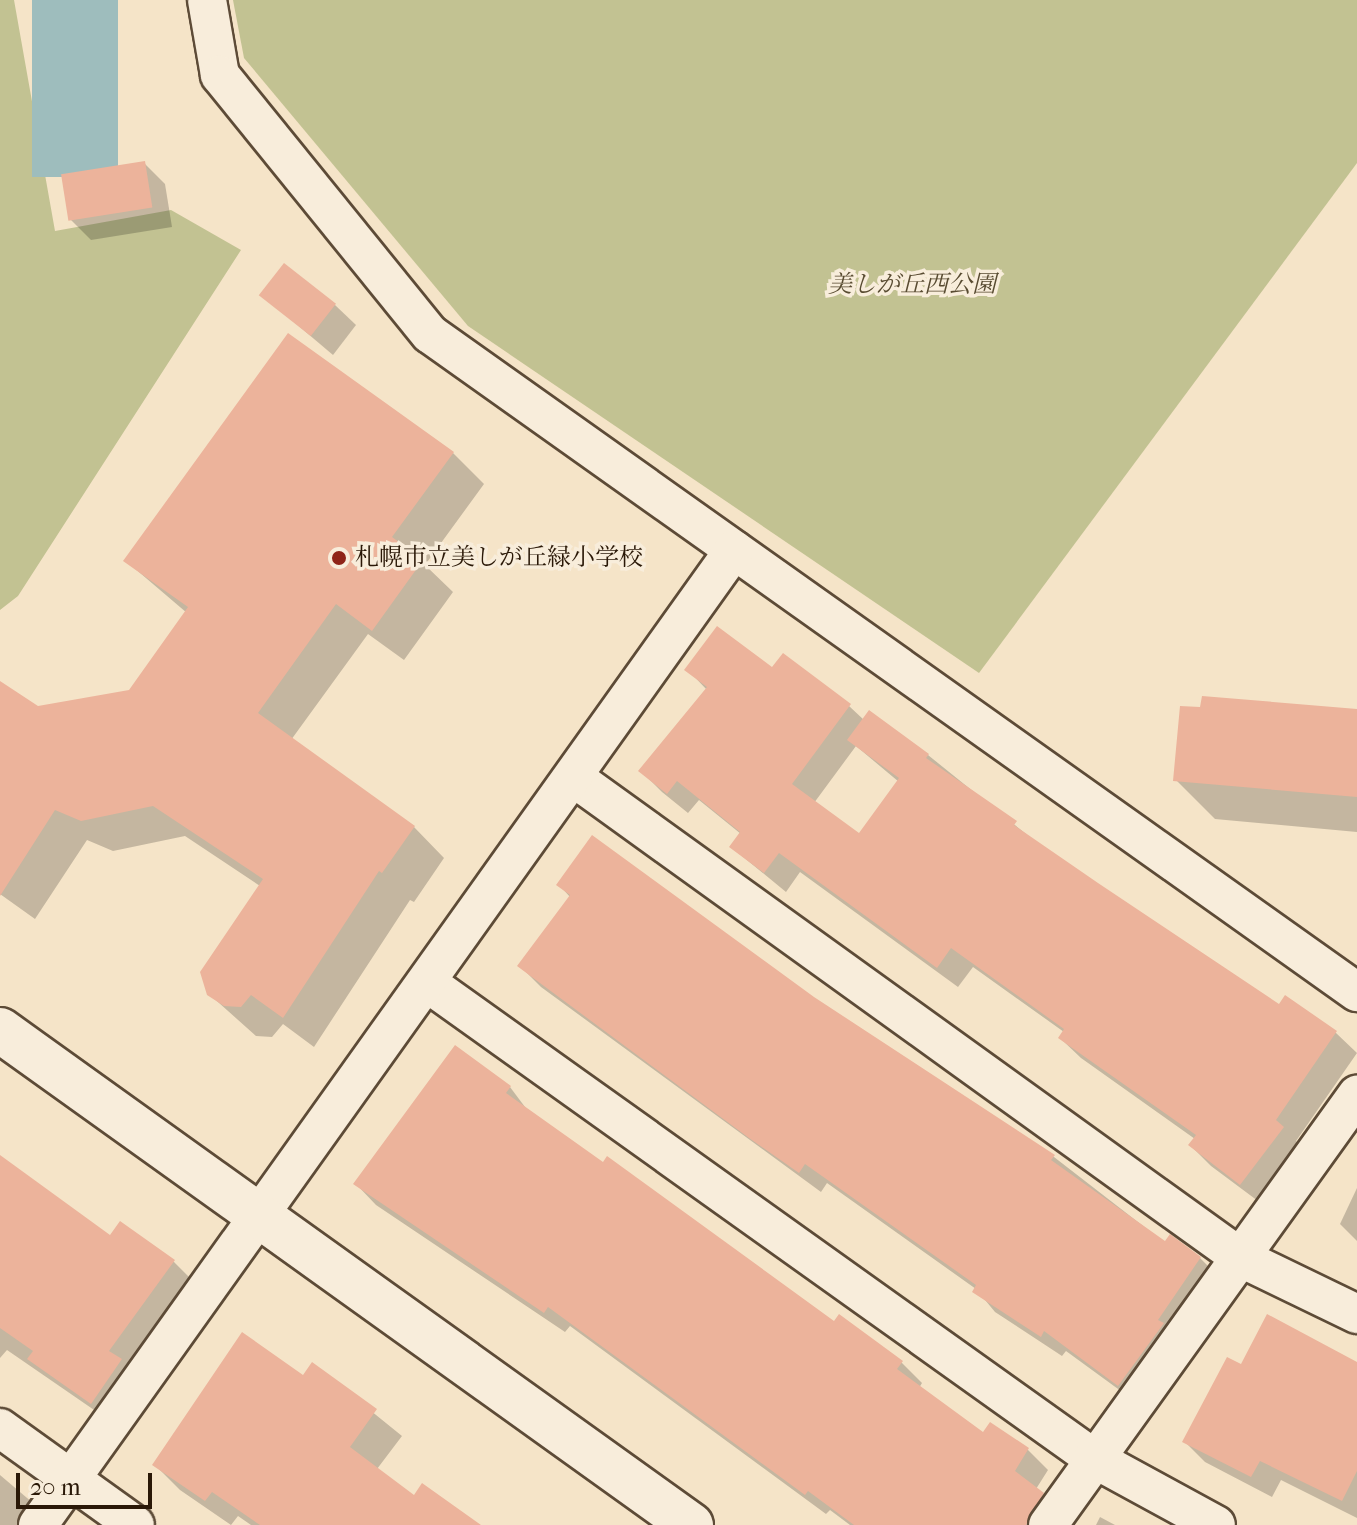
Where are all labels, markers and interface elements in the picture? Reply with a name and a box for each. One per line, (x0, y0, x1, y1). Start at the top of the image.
park label: 美しが丘西公園 (828, 271, 996, 299)
place label: 札幌市立美しが丘緑小学校 (355, 544, 643, 572)
marker: 札幌市立美しが丘緑小学校 (330, 549, 348, 567)
scale bar (20, 1457, 156, 1507)
text: 20 m (30, 1473, 81, 1501)

